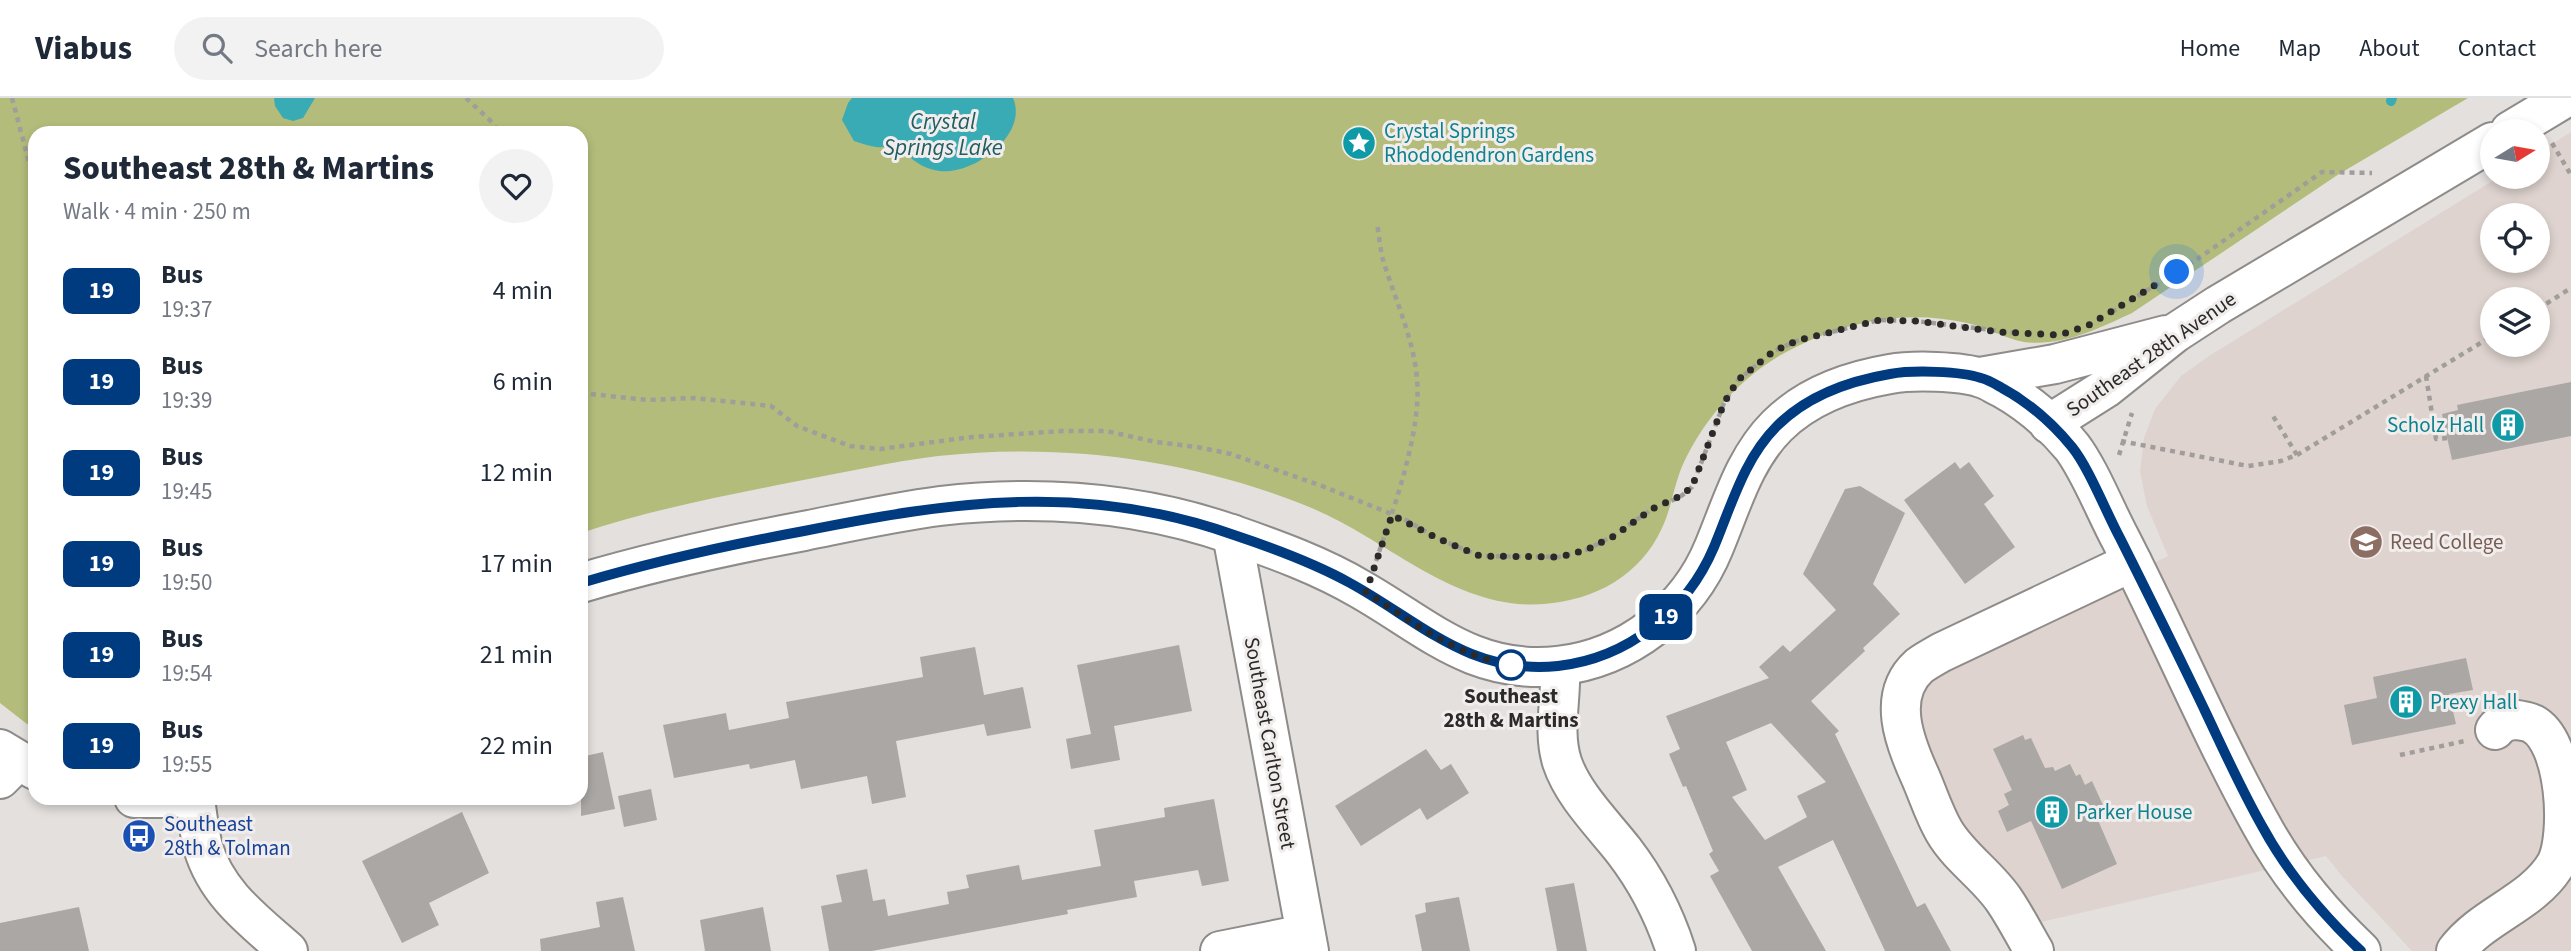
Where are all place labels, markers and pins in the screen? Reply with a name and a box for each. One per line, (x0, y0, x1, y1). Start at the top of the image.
place label: Crystal Springs Rhododendron Gardens (1384, 116, 1594, 170)
place icon: Crystal Springs Rhododendron Gardens (1340, 124, 1378, 162)
building icon: Scholz Hall (2489, 406, 2527, 444)
place label: Scholz Hall (2387, 410, 2484, 440)
school or university icon: Reed College (2347, 523, 2385, 561)
place label: Reed College (2390, 527, 2503, 557)
marker: Southeast 28th & Martins (1496, 650, 1526, 680)
place label: Southeast 28th & Martins (1443, 681, 1579, 735)
building icon: Prexy Hall (2387, 683, 2425, 721)
place label: Prexy Hall (2430, 687, 2518, 717)
building icon: Parker House (2033, 793, 2071, 831)
place label: Parker House (2076, 797, 2193, 827)
place label: Southeast 28th & Tolman (164, 809, 291, 863)
bus stop icon: Southeast 28th & Tolman (120, 817, 158, 855)

